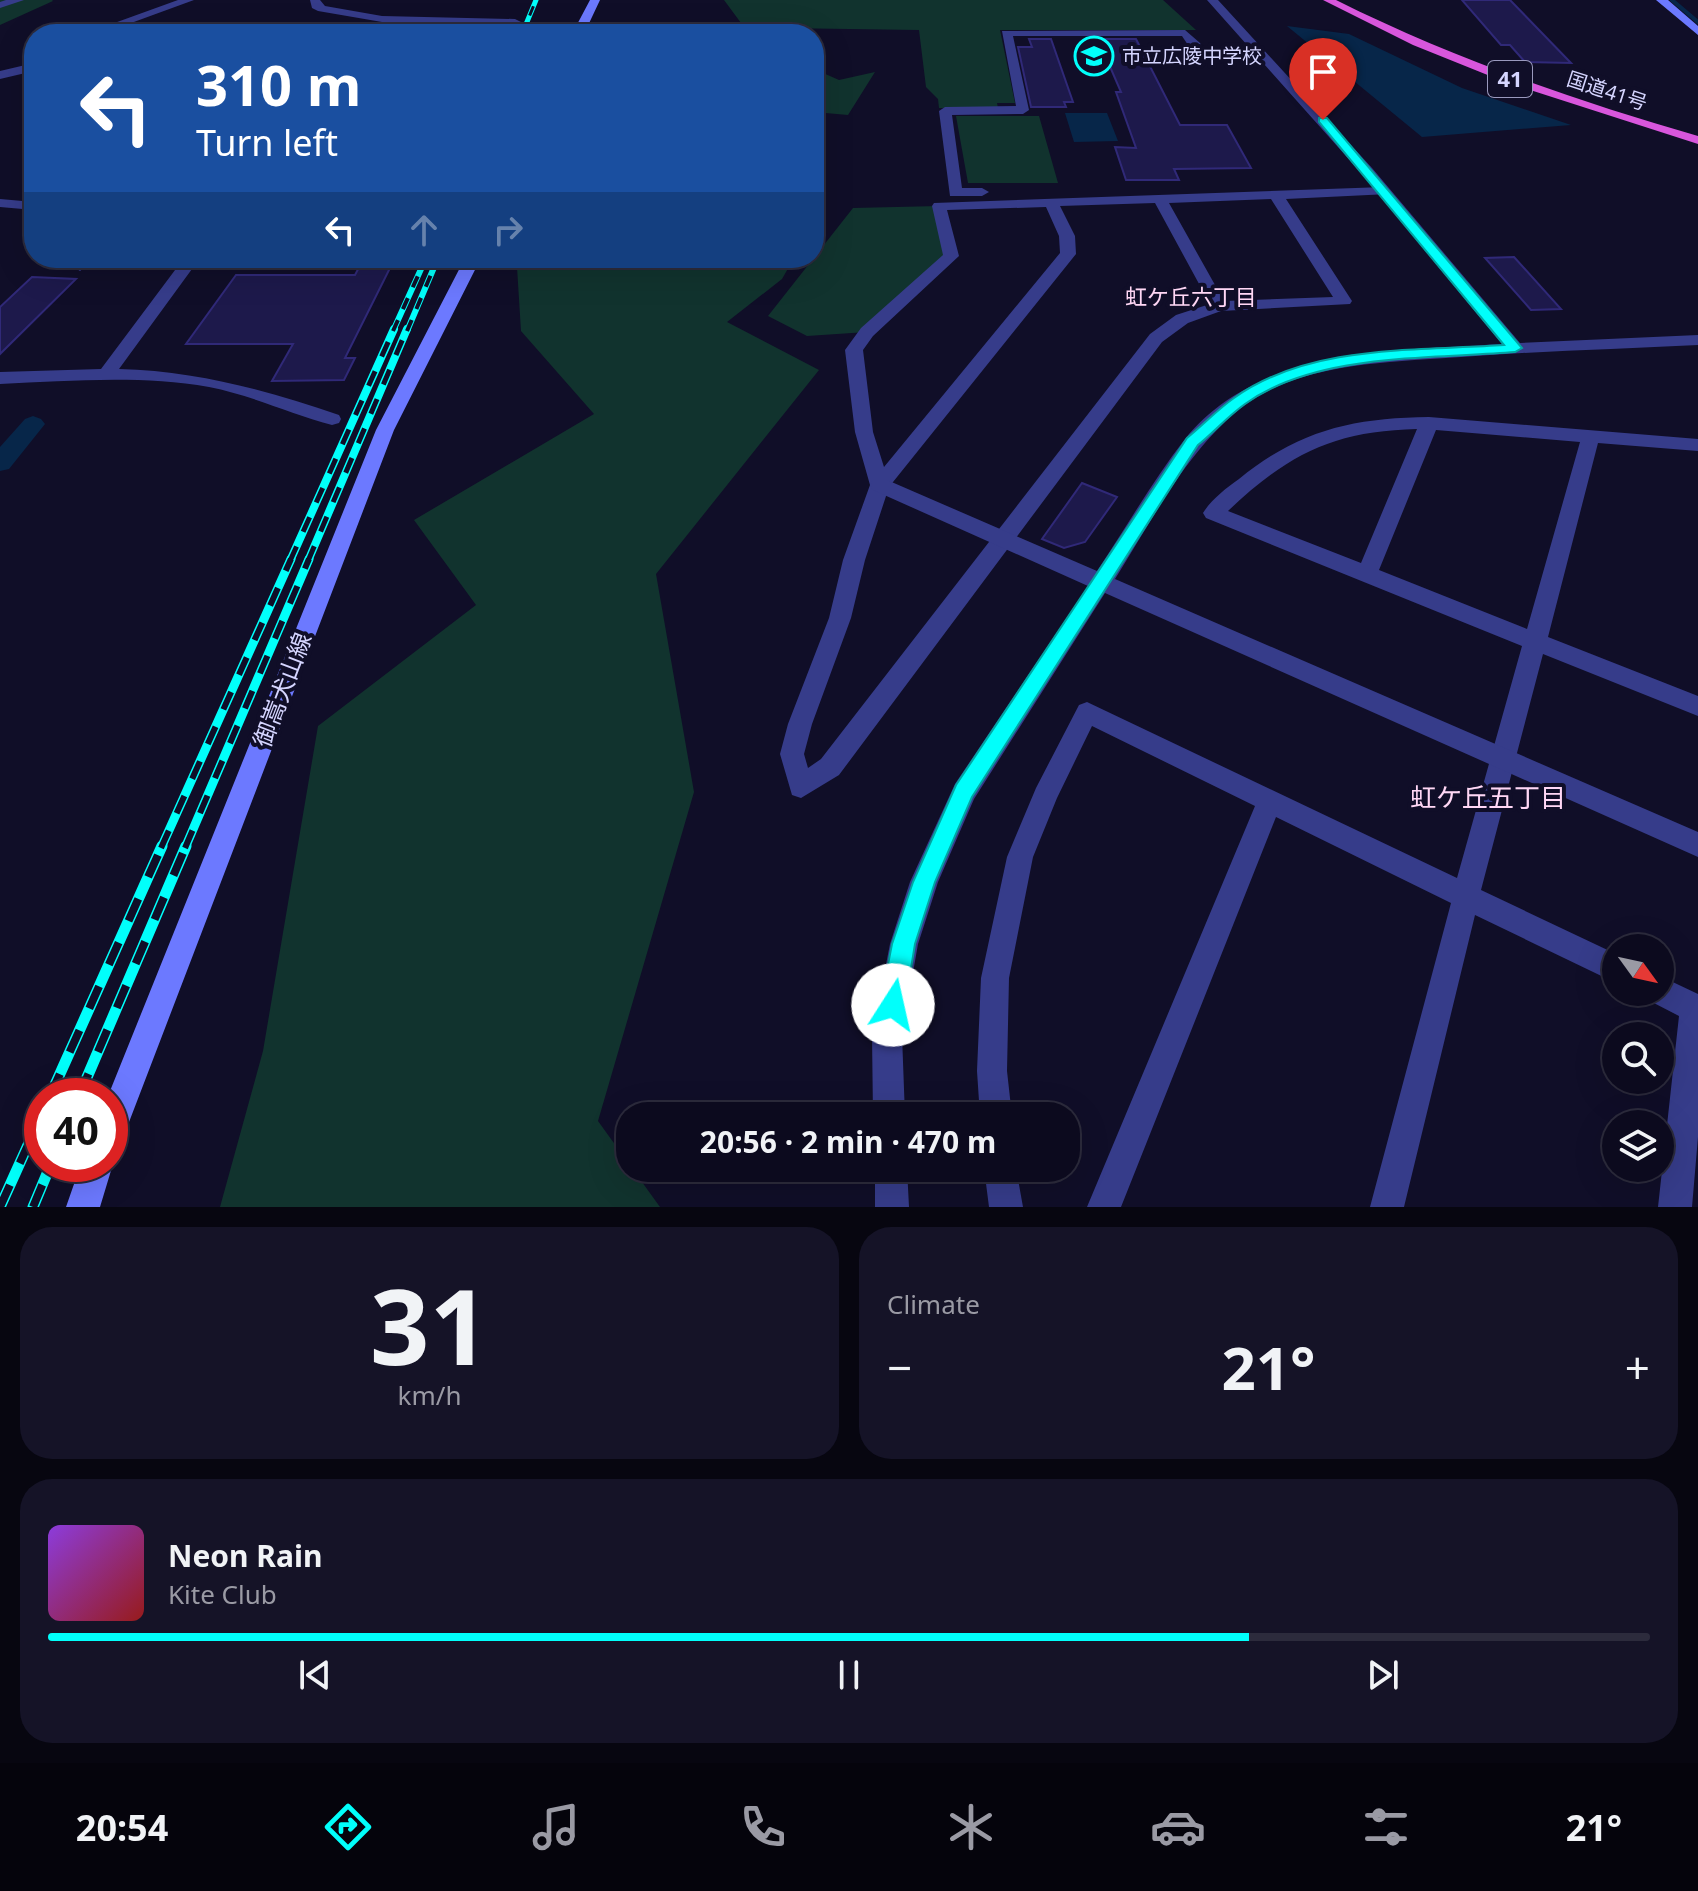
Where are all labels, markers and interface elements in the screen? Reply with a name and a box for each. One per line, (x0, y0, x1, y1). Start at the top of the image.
school or university icon: 市立広陵中学校 (1073, 35, 1115, 77)
pin (1289, 38, 1357, 120)
place label: 市立広陵中学校 (1122, 42, 1262, 69)
text: 310 m (196, 46, 361, 122)
icon: arrive (1301, 50, 1345, 94)
icon: left (64, 56, 168, 160)
road number: 41 (1488, 61, 1532, 97)
street label: 国道41号 (1564, 65, 1651, 116)
text: Turn left (196, 118, 338, 167)
icon: left (318, 208, 362, 252)
icon: ahead (402, 208, 446, 252)
icon: right (486, 208, 530, 252)
district label: 虹ケ丘六丁目 (1125, 281, 1257, 311)
street label: 御嵩犬山線 (245, 628, 319, 751)
district label: 虹ケ丘五丁目 (1410, 779, 1566, 815)
north arrow (1602, 934, 1674, 1006)
map controls (1602, 934, 1674, 1182)
position arrow (851, 963, 935, 1047)
button: search (1602, 1022, 1674, 1094)
speed limit sign: 40 (24, 1078, 128, 1182)
button: layers (1602, 1110, 1674, 1182)
text: 20:56 · 2 min · 470 m (700, 1121, 996, 1162)
text: 31 (370, 1254, 489, 1395)
text: Climate (887, 1286, 980, 1322)
text: 21° (1221, 1326, 1316, 1408)
text: − (887, 1337, 912, 1397)
text: + (1625, 1337, 1650, 1397)
text: km/h (398, 1377, 461, 1413)
text: Neon Rain (168, 1535, 322, 1576)
text: Kite Club (168, 1576, 277, 1612)
icon: previous (293, 1653, 337, 1697)
icon: pause (827, 1653, 871, 1697)
icon: next (1361, 1653, 1405, 1697)
icon: directions (320, 1799, 376, 1855)
icon: music (528, 1799, 584, 1855)
icon: phone (735, 1799, 791, 1855)
icon: climate (943, 1799, 999, 1855)
icon: car (1150, 1799, 1206, 1855)
icon: filters (1358, 1799, 1414, 1855)
text: 20:54 (76, 1803, 168, 1852)
text: 21° (1566, 1803, 1622, 1852)

